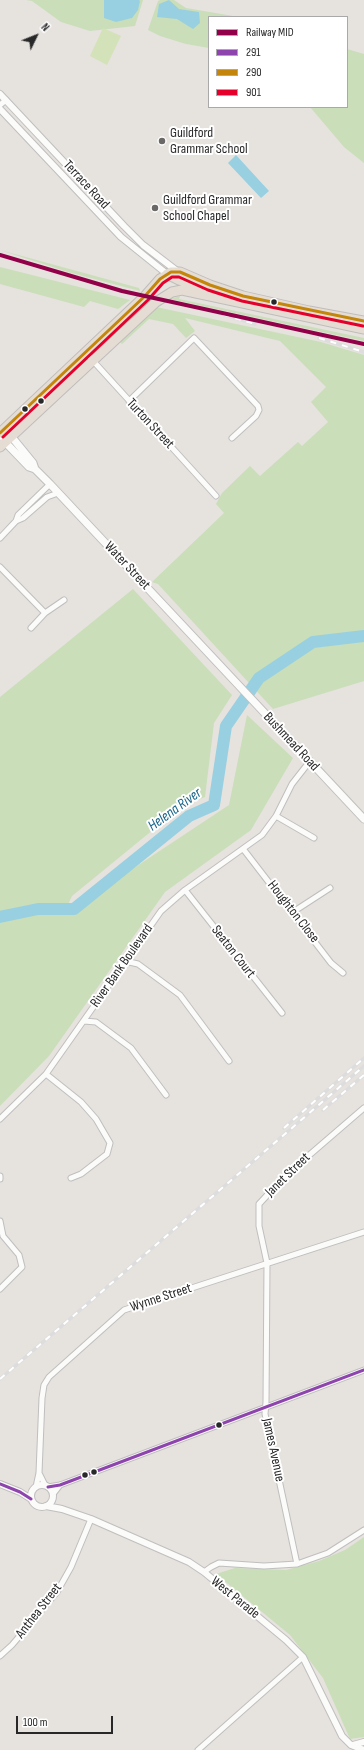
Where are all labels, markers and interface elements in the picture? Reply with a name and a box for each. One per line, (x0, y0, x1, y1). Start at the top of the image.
north arrow (16, 16, 56, 56)
legend (208, 16, 348, 108)
text: N (38, 21, 52, 34)
text: Railway MID (246, 25, 294, 40)
text: 291 (246, 45, 260, 60)
text: 290 (246, 65, 262, 80)
text: 901 (246, 85, 261, 100)
place label: Guildford Grammar School (170, 125, 248, 158)
marker: Guildford Grammar School (157, 136, 167, 146)
street label: Terrace Road (59, 157, 113, 213)
place label: Guildford Grammar School Chapel (163, 192, 252, 224)
marker: Guildford Grammar School Chapel (150, 203, 160, 213)
unlabelled marker (269, 297, 279, 307)
street label: Turton Street (123, 395, 177, 453)
unlabelled marker (36, 396, 46, 406)
unlabelled marker (20, 404, 30, 414)
street label: Water Street (101, 538, 153, 594)
street label: Bushmead Road (259, 709, 323, 775)
water label: Helena River (145, 785, 205, 835)
street label: Houghton Close (263, 877, 323, 947)
street label: River Bank Boulevard (87, 921, 157, 1011)
street label: Seaton Court (207, 922, 259, 982)
street label: Janet Street (262, 1150, 314, 1200)
street label: Wynne Street (128, 1280, 194, 1316)
street label: James Avenue (258, 1417, 288, 1483)
unlabelled marker (214, 1420, 224, 1430)
unlabelled marker (89, 1467, 99, 1477)
unlabelled marker (80, 1470, 90, 1480)
street label: West Parade (207, 1573, 263, 1623)
street label: Anthea Street (12, 1580, 66, 1642)
scale bar (18, 1708, 115, 1734)
text: 100 m (23, 1715, 48, 1730)

